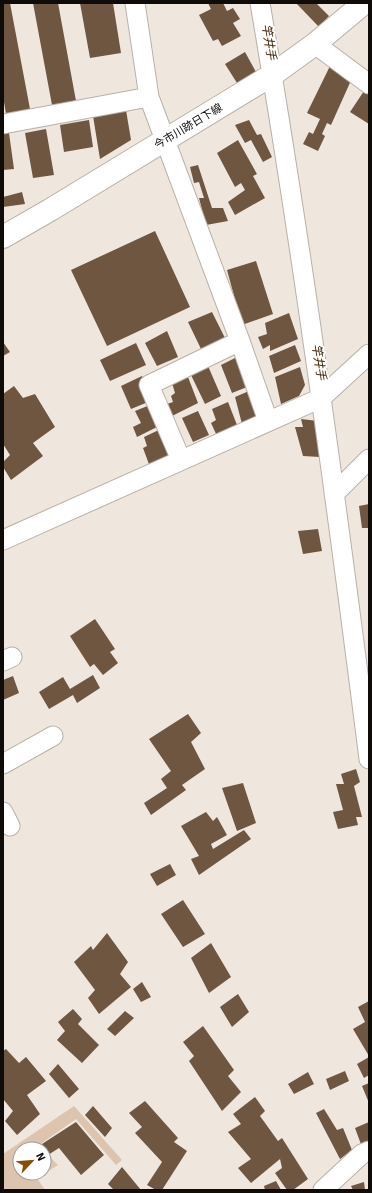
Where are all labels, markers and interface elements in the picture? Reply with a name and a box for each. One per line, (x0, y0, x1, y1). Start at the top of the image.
water label: 竿井手 (258, 23, 279, 62)
street label: 今市川跡日下線 (152, 101, 225, 152)
water label: 竿井手 (308, 343, 329, 382)
north arrow (12, 1141, 52, 1181)
text: N (33, 1151, 48, 1163)

